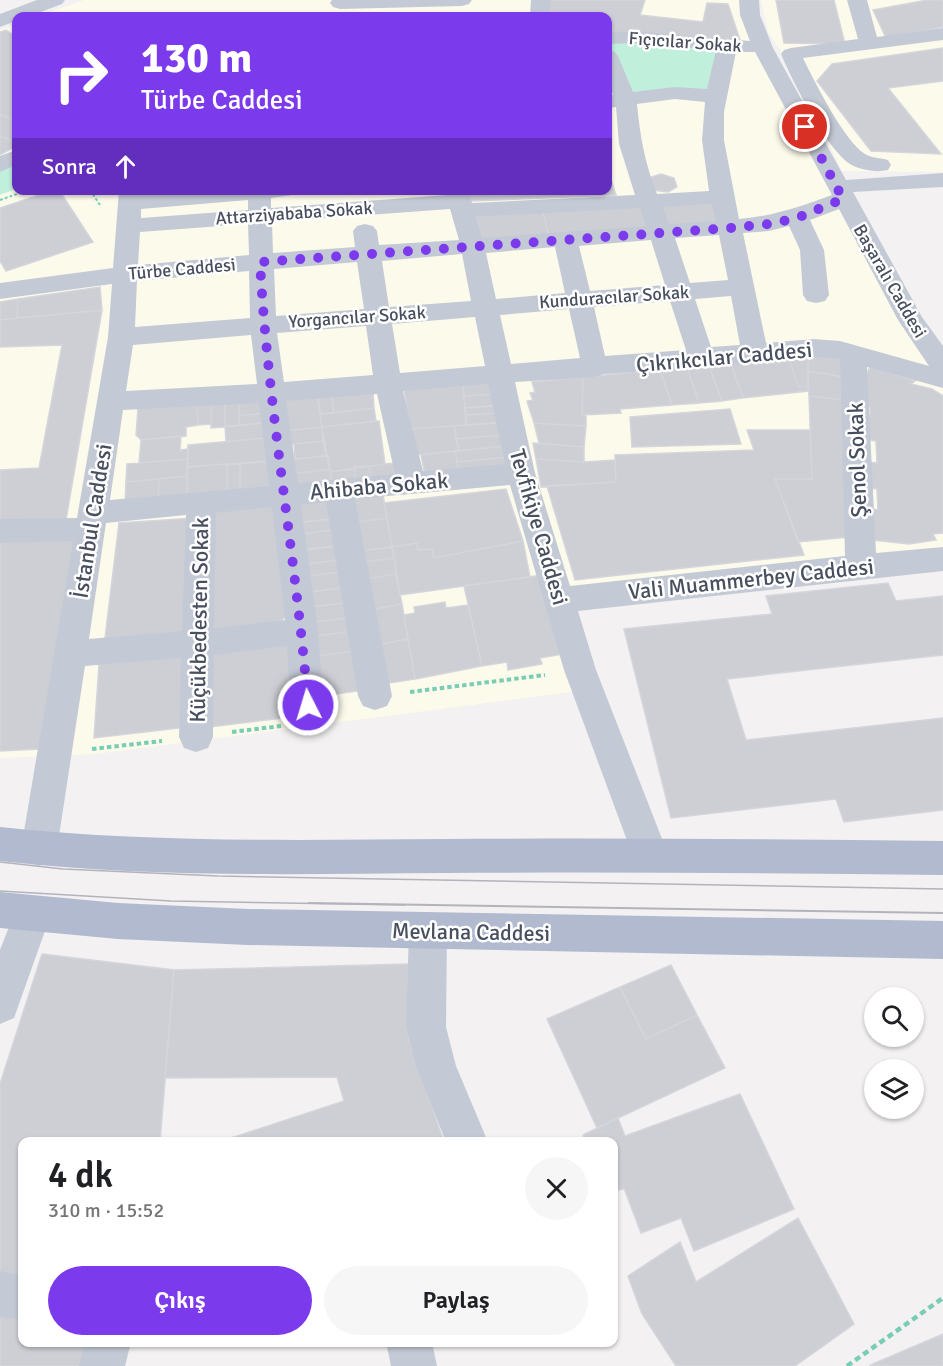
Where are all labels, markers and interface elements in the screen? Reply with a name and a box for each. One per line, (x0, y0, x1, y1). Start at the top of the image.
street label: Fıçıcılar Sokak (628, 27, 742, 57)
text: 130 m (141, 33, 252, 84)
icon: right (42, 36, 120, 114)
text: Türbe Caddesi (141, 84, 303, 117)
pin (779, 101, 830, 152)
icon: arrive (788, 110, 821, 143)
icon: ahead (109, 150, 142, 183)
text: Sonra (42, 153, 97, 180)
street label: Attarziyababa Sokak (215, 197, 373, 229)
street label: Başaralı Caddesi (849, 220, 931, 342)
street label: Türbe Caddesi (127, 253, 237, 285)
street label: Kunduracılar Sokak (538, 281, 690, 313)
street label: Yorgancılar Sokak (288, 301, 426, 333)
street label: Çıkrıkcılar Caddesi (635, 336, 813, 378)
street label: Şenol Sokak (842, 402, 872, 518)
street label: İstanbul Caddesi (66, 442, 118, 600)
street label: Tevfikiye Caddesi (504, 446, 574, 608)
street label: Ahibaba Sokak (309, 467, 449, 505)
street label: Küçükbedesten Sokak (184, 517, 214, 723)
street label: Vali Muammerbey Caddesi (627, 553, 875, 605)
position arrow (276, 673, 340, 737)
street label: Mevlana Caddesi (392, 917, 550, 947)
map controls (864, 987, 924, 1119)
button: search (864, 987, 924, 1047)
button: layers (864, 1059, 924, 1119)
text: 4 dk (48, 1153, 113, 1198)
button: close (525, 1157, 588, 1220)
text: 310 m · 15:52 (48, 1198, 164, 1223)
button: Çıkış (48, 1266, 312, 1335)
button: Paylaş (324, 1266, 588, 1335)

